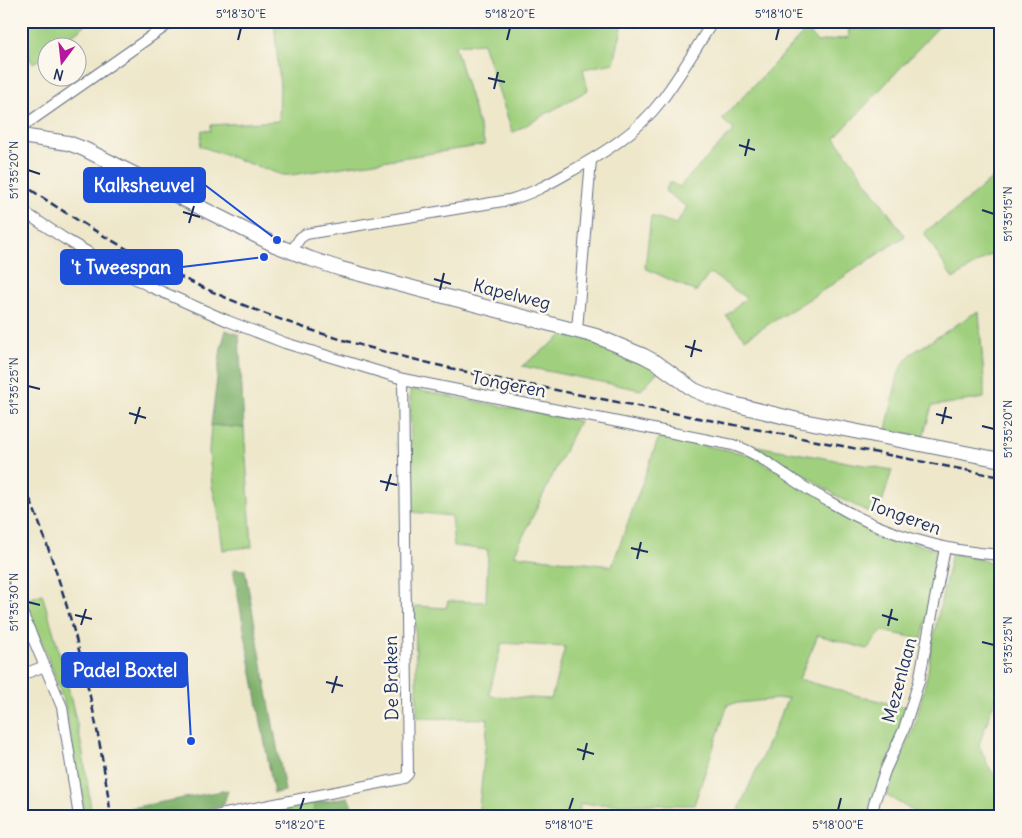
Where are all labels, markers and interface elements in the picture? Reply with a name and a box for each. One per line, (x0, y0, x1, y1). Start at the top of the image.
text: 5°18'30"E (216, 6, 266, 21)
text: 5°18'20"E (485, 6, 535, 21)
text: 5°18'10"E (755, 6, 803, 21)
north arrow (38, 38, 88, 88)
text: N (52, 65, 66, 85)
text: 51°35'20"N (6, 141, 21, 199)
callout: Kalksheuvel (84, 168, 205, 202)
text: Kalksheuvel (93, 173, 195, 197)
text: 51°35'15"N (1000, 186, 1015, 242)
callout: 't Tweespan (61, 250, 182, 284)
text: 't Tweespan (71, 255, 171, 279)
street label: Kapelweg (471, 273, 553, 315)
text: 51°35'25"N (6, 357, 21, 415)
street label: Tongeren (470, 366, 548, 402)
text: 51°35'20"N (1000, 400, 1015, 458)
street label: Tongeren (866, 492, 944, 540)
text: 51°35'30"N (6, 573, 21, 631)
text: 51°35'25"N (1000, 616, 1015, 674)
street label: De Braken (379, 635, 403, 721)
street label: Mezenlaan (877, 635, 921, 725)
callout: Padel Boxtel (62, 653, 187, 687)
text: Padel Boxtel (73, 658, 177, 682)
text: 5°18'20"E (275, 817, 325, 832)
text: 5°18'10"E (545, 817, 593, 832)
text: 5°18'00"E (812, 817, 864, 832)

